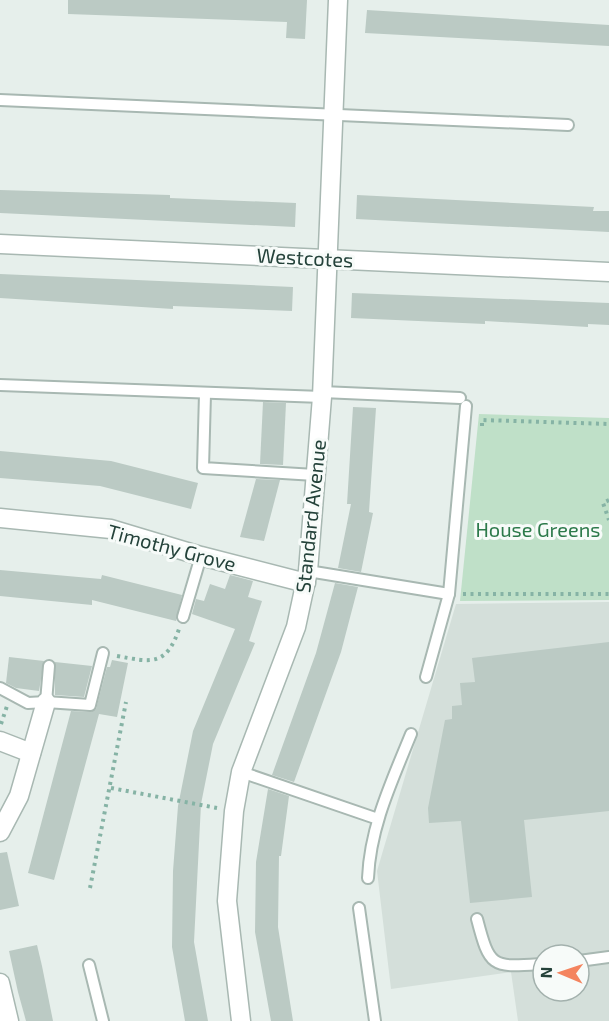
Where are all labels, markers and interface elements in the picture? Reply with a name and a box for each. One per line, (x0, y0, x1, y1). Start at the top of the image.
street label: Westcotes (256, 242, 354, 272)
street label: Standard Avenue (290, 438, 330, 594)
park label: House Greens (475, 517, 601, 541)
street label: Timothy Grove (105, 518, 239, 576)
north arrow (531, 943, 591, 1003)
text: N (536, 966, 555, 979)

